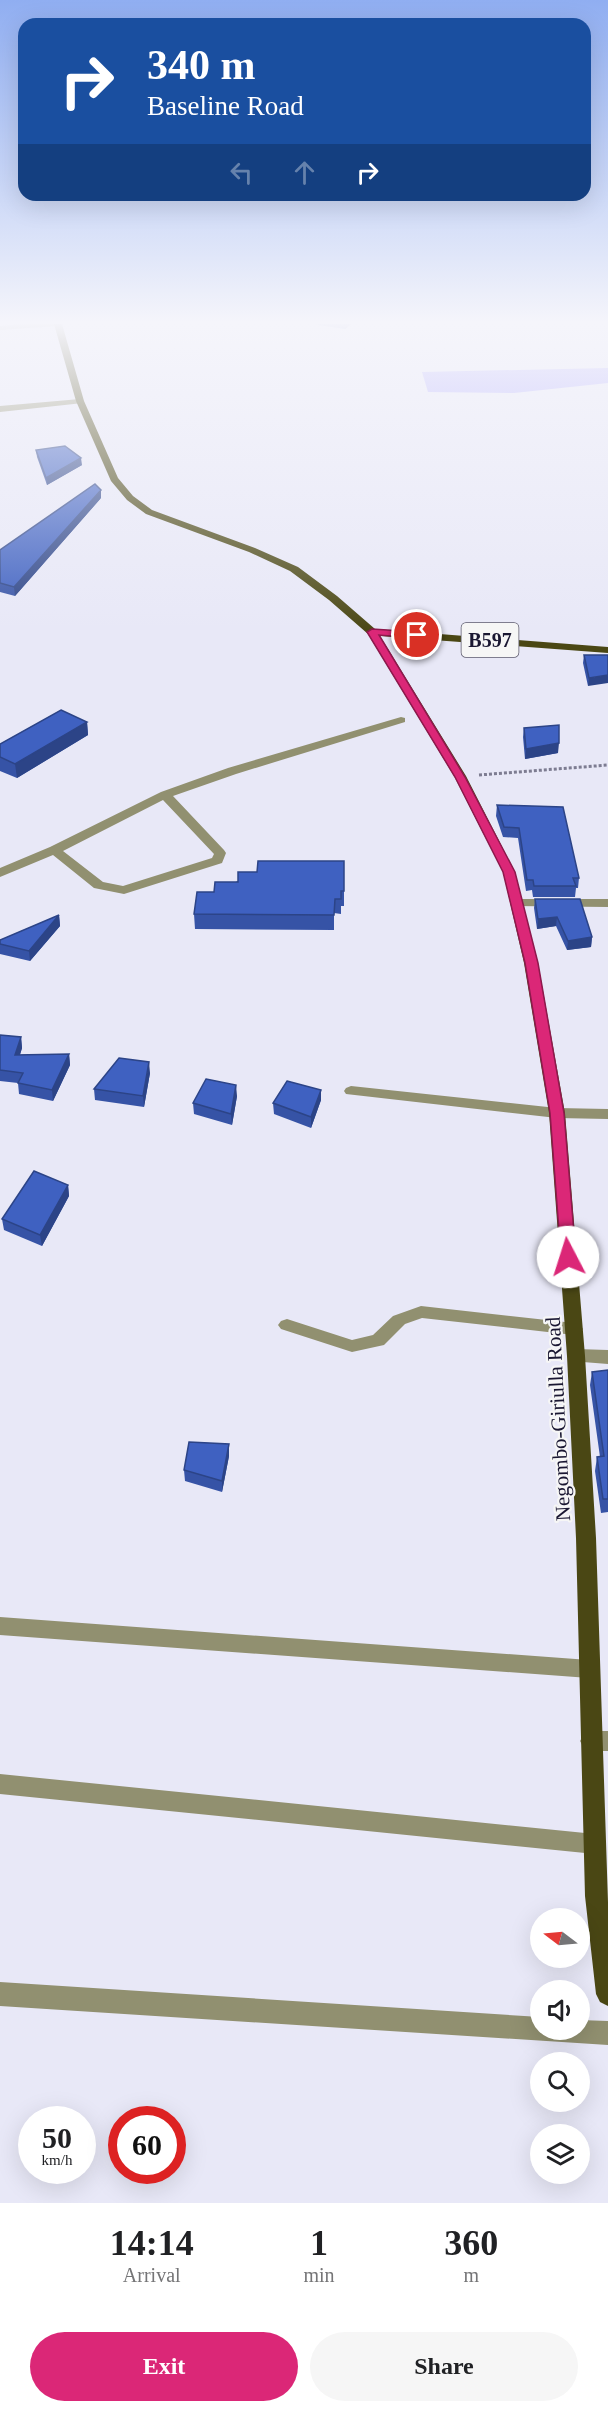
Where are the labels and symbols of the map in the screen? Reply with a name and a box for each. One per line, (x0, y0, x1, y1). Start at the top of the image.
pin (391, 609, 442, 660)
road number: B597 (462, 623, 518, 657)
position arrow (536, 1225, 600, 1289)
street label: Negombo-Giriulla Road (541, 1316, 575, 1522)
north arrow (530, 1908, 590, 1968)
speed limit sign: 60 (108, 2106, 186, 2184)

